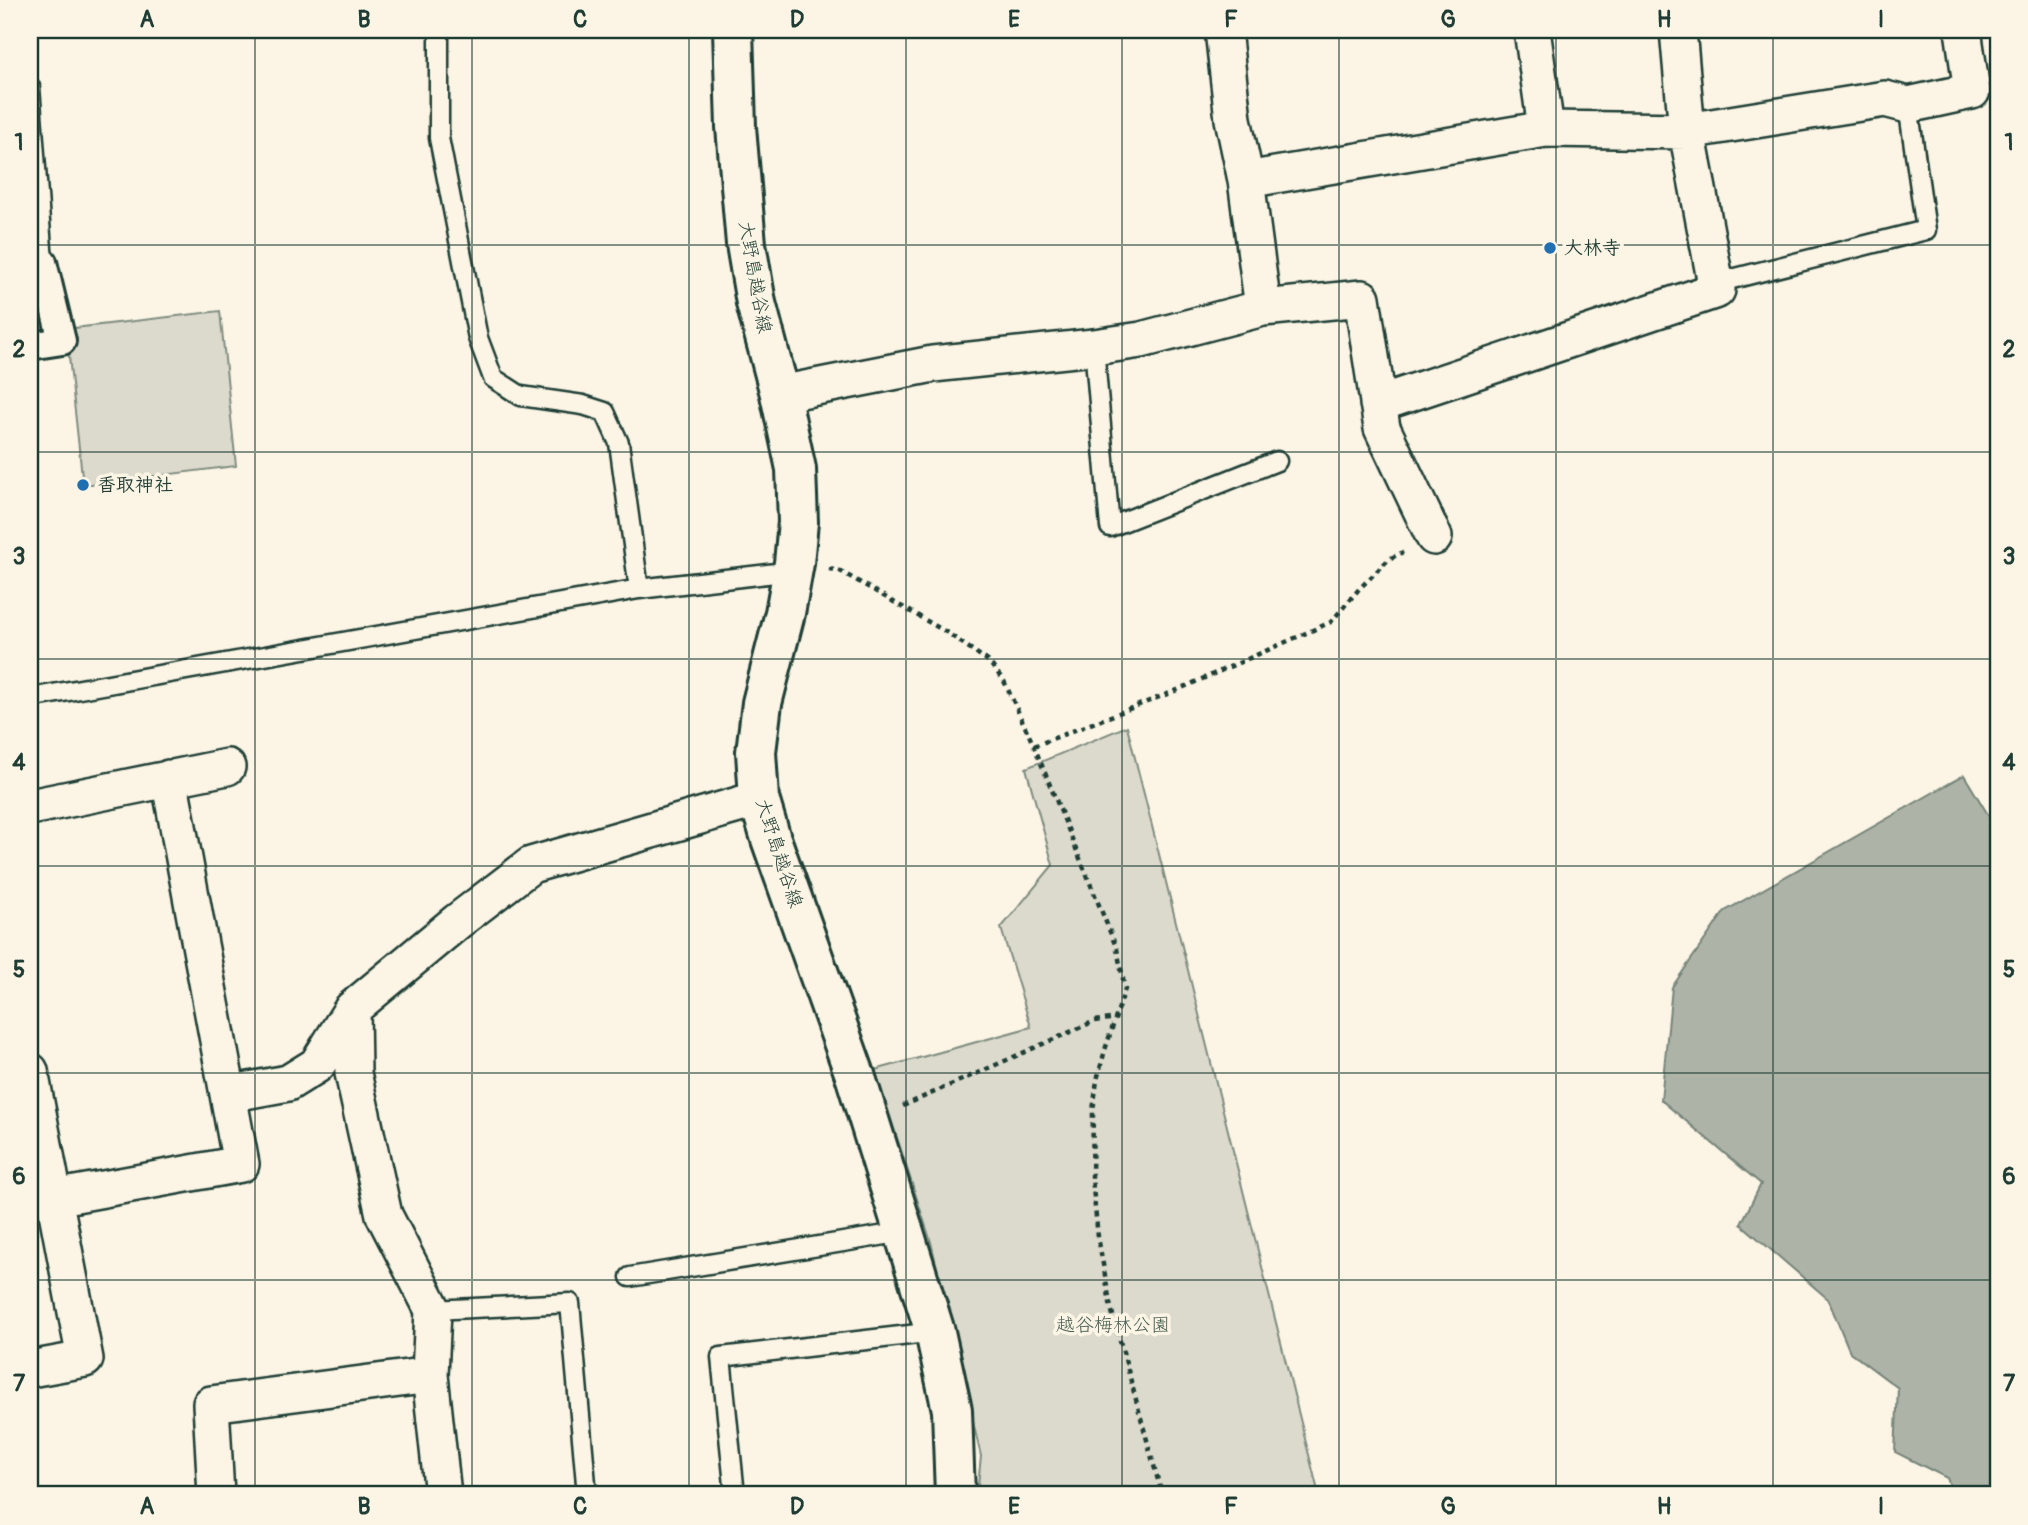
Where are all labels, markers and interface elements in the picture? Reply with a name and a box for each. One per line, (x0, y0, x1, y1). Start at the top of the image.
text: A (140, 5, 155, 34)
text: B (357, 5, 371, 34)
text: C (573, 5, 587, 34)
text: D (790, 5, 804, 34)
text: E (1008, 5, 1020, 34)
text: F (1224, 5, 1238, 34)
text: G (1440, 5, 1456, 34)
text: H (1657, 5, 1671, 34)
text: I (1878, 5, 1884, 34)
text: 1 (15, 128, 24, 157)
text: 1 (2005, 128, 2014, 157)
street label: 大野島越谷線 (733, 219, 777, 335)
place label: 大林寺 (1564, 236, 1621, 260)
marker: 大林寺 (1542, 240, 1558, 256)
text: 2 (13, 335, 26, 364)
text: 2 (2003, 335, 2016, 364)
place label: 香取神社 (97, 473, 173, 497)
marker: 香取神社 (75, 477, 91, 493)
text: 3 (13, 542, 25, 571)
text: 3 (2003, 542, 2015, 571)
text: 4 (12, 748, 26, 777)
text: 4 (2002, 748, 2016, 777)
street label: 大野島越谷線 (750, 795, 808, 911)
text: 5 (13, 955, 25, 984)
text: 5 (2003, 955, 2015, 984)
text: 6 (12, 1162, 26, 1191)
text: 6 (2002, 1162, 2016, 1191)
park label: 越谷梅林公園 (1056, 1313, 1170, 1337)
text: 7 (13, 1369, 26, 1398)
text: 7 (2003, 1369, 2016, 1398)
text: A (140, 1492, 155, 1521)
text: B (357, 1492, 371, 1521)
text: C (573, 1492, 587, 1521)
text: D (790, 1492, 804, 1521)
text: E (1008, 1492, 1020, 1521)
text: F (1224, 1492, 1238, 1521)
text: G (1440, 1492, 1456, 1521)
text: H (1657, 1492, 1671, 1521)
text: I (1878, 1492, 1884, 1521)

